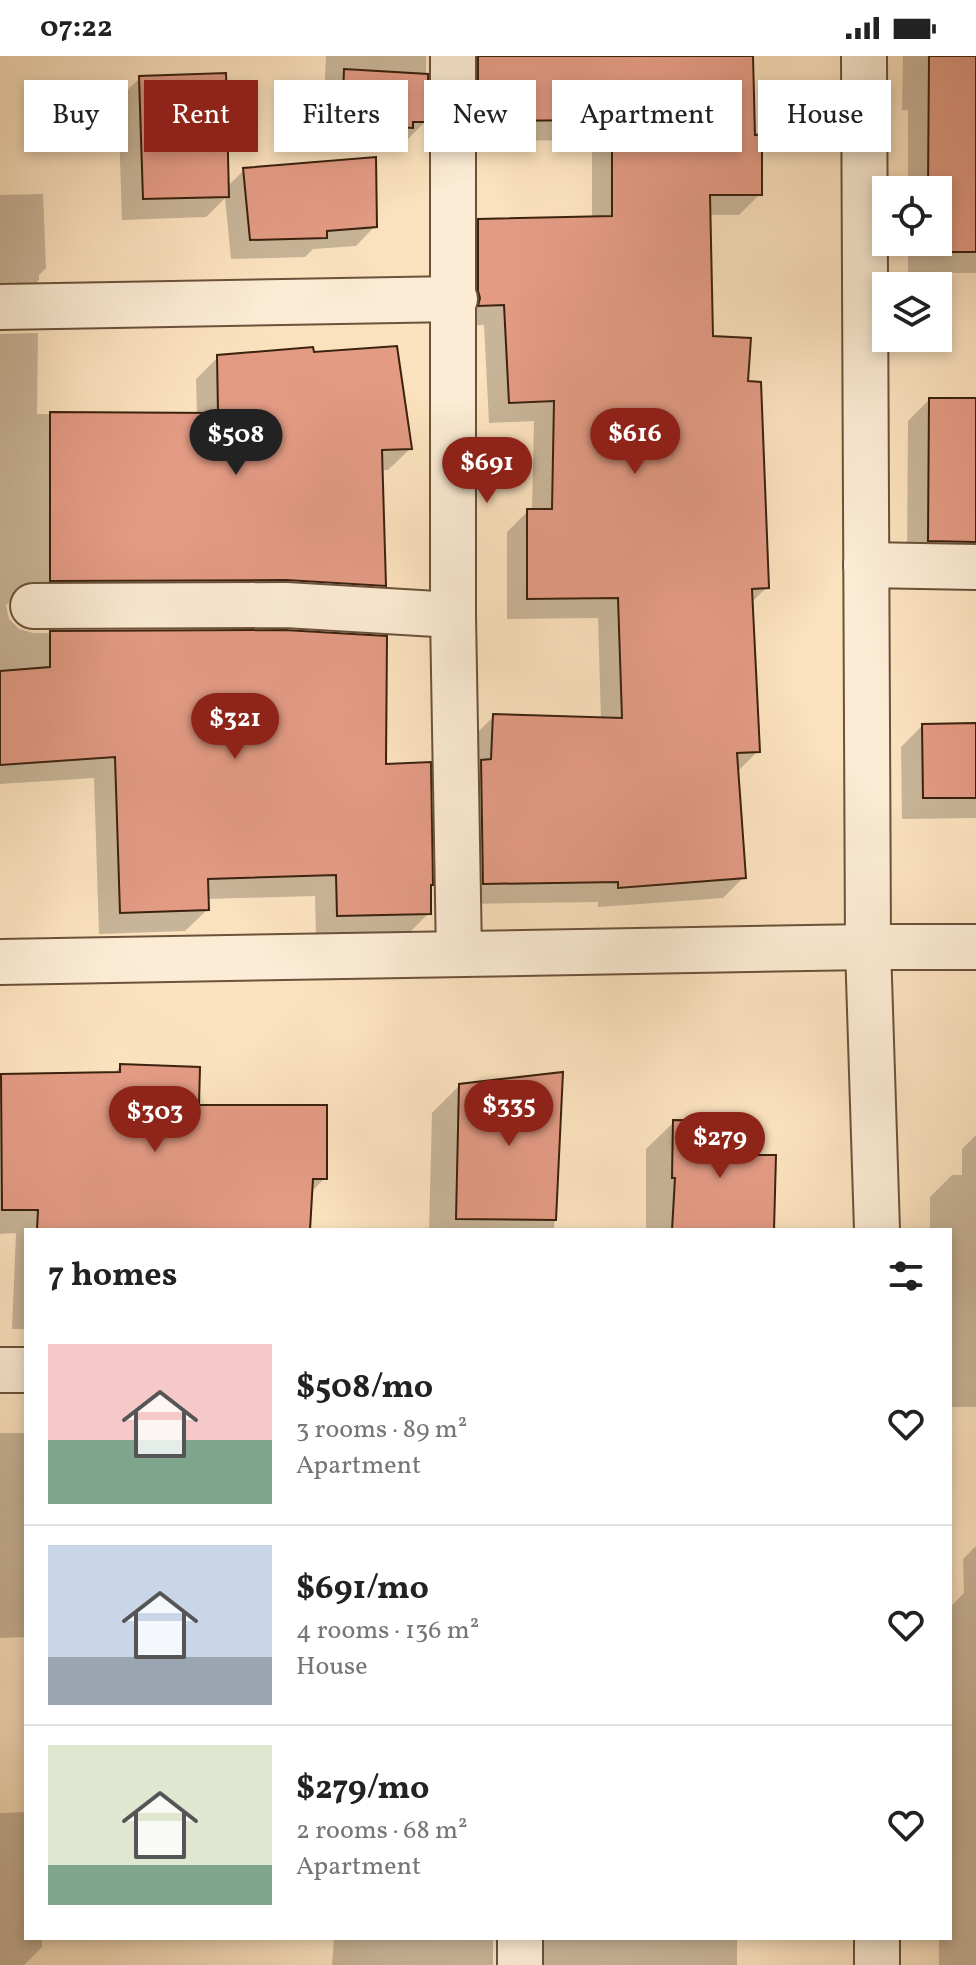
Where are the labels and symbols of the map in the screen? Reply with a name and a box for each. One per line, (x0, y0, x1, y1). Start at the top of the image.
pin: $616 (588, 408, 682, 476)
pin: $508 (189, 409, 283, 477)
pin: $691 (440, 437, 534, 505)
pin: $321 (188, 693, 282, 761)
pin: $335 (462, 1080, 556, 1148)
pin: $303 (108, 1086, 202, 1154)
pin: $279 (673, 1112, 767, 1180)

